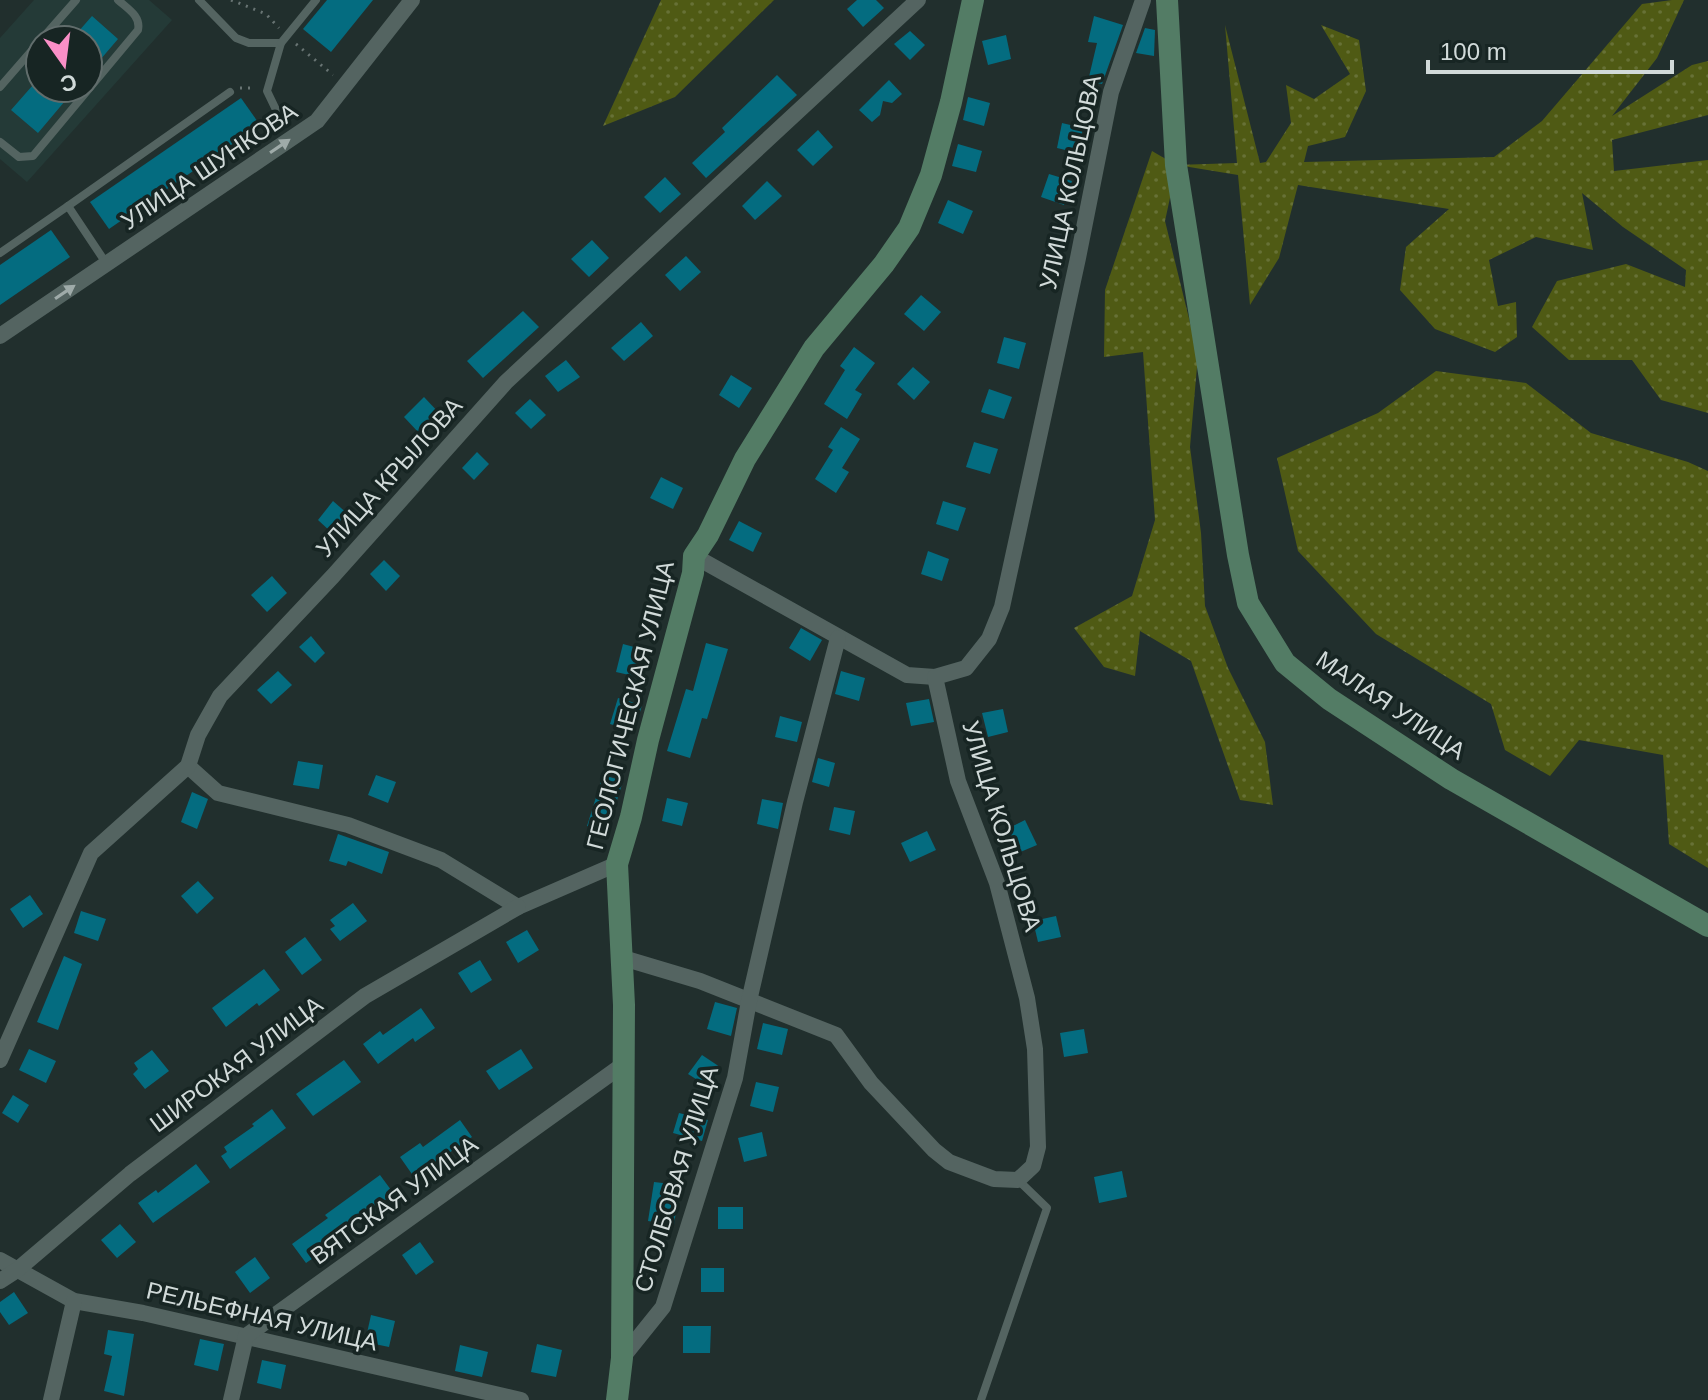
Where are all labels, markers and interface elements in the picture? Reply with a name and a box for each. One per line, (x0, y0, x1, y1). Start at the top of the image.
north arrow (24, 24, 104, 104)
scale bar (1428, 24, 1672, 74)
text: 100 m (1440, 38, 1507, 65)
text: С (58, 69, 79, 97)
street label: УЛИЦА КОЛЬЦОВА (1034, 72, 1106, 292)
street label: УЛИЦА ШУНКОВА (116, 97, 302, 235)
one-way arrow (269, 139, 290, 154)
one-way arrow (54, 285, 75, 300)
street label: УЛИЦА КРЫЛОВА (310, 392, 468, 562)
street label: ГЕОЛОГИЧЕСКАЯ УЛИЦА (581, 558, 679, 852)
street label: МАЛАЯ УЛИЦА (1312, 645, 1470, 765)
street label: УЛИЦА КОЛЬЦОВА (957, 718, 1047, 934)
street label: ШИРОКАЯ УЛИЦА (145, 990, 327, 1138)
street label: СТОЛБОВАЯ УЛИЦА (629, 1063, 723, 1295)
street label: ВЯТСКАЯ УЛИЦА (305, 1130, 483, 1270)
street label: РЕЛЬЕФНАЯ УЛИЦА (144, 1276, 380, 1356)

